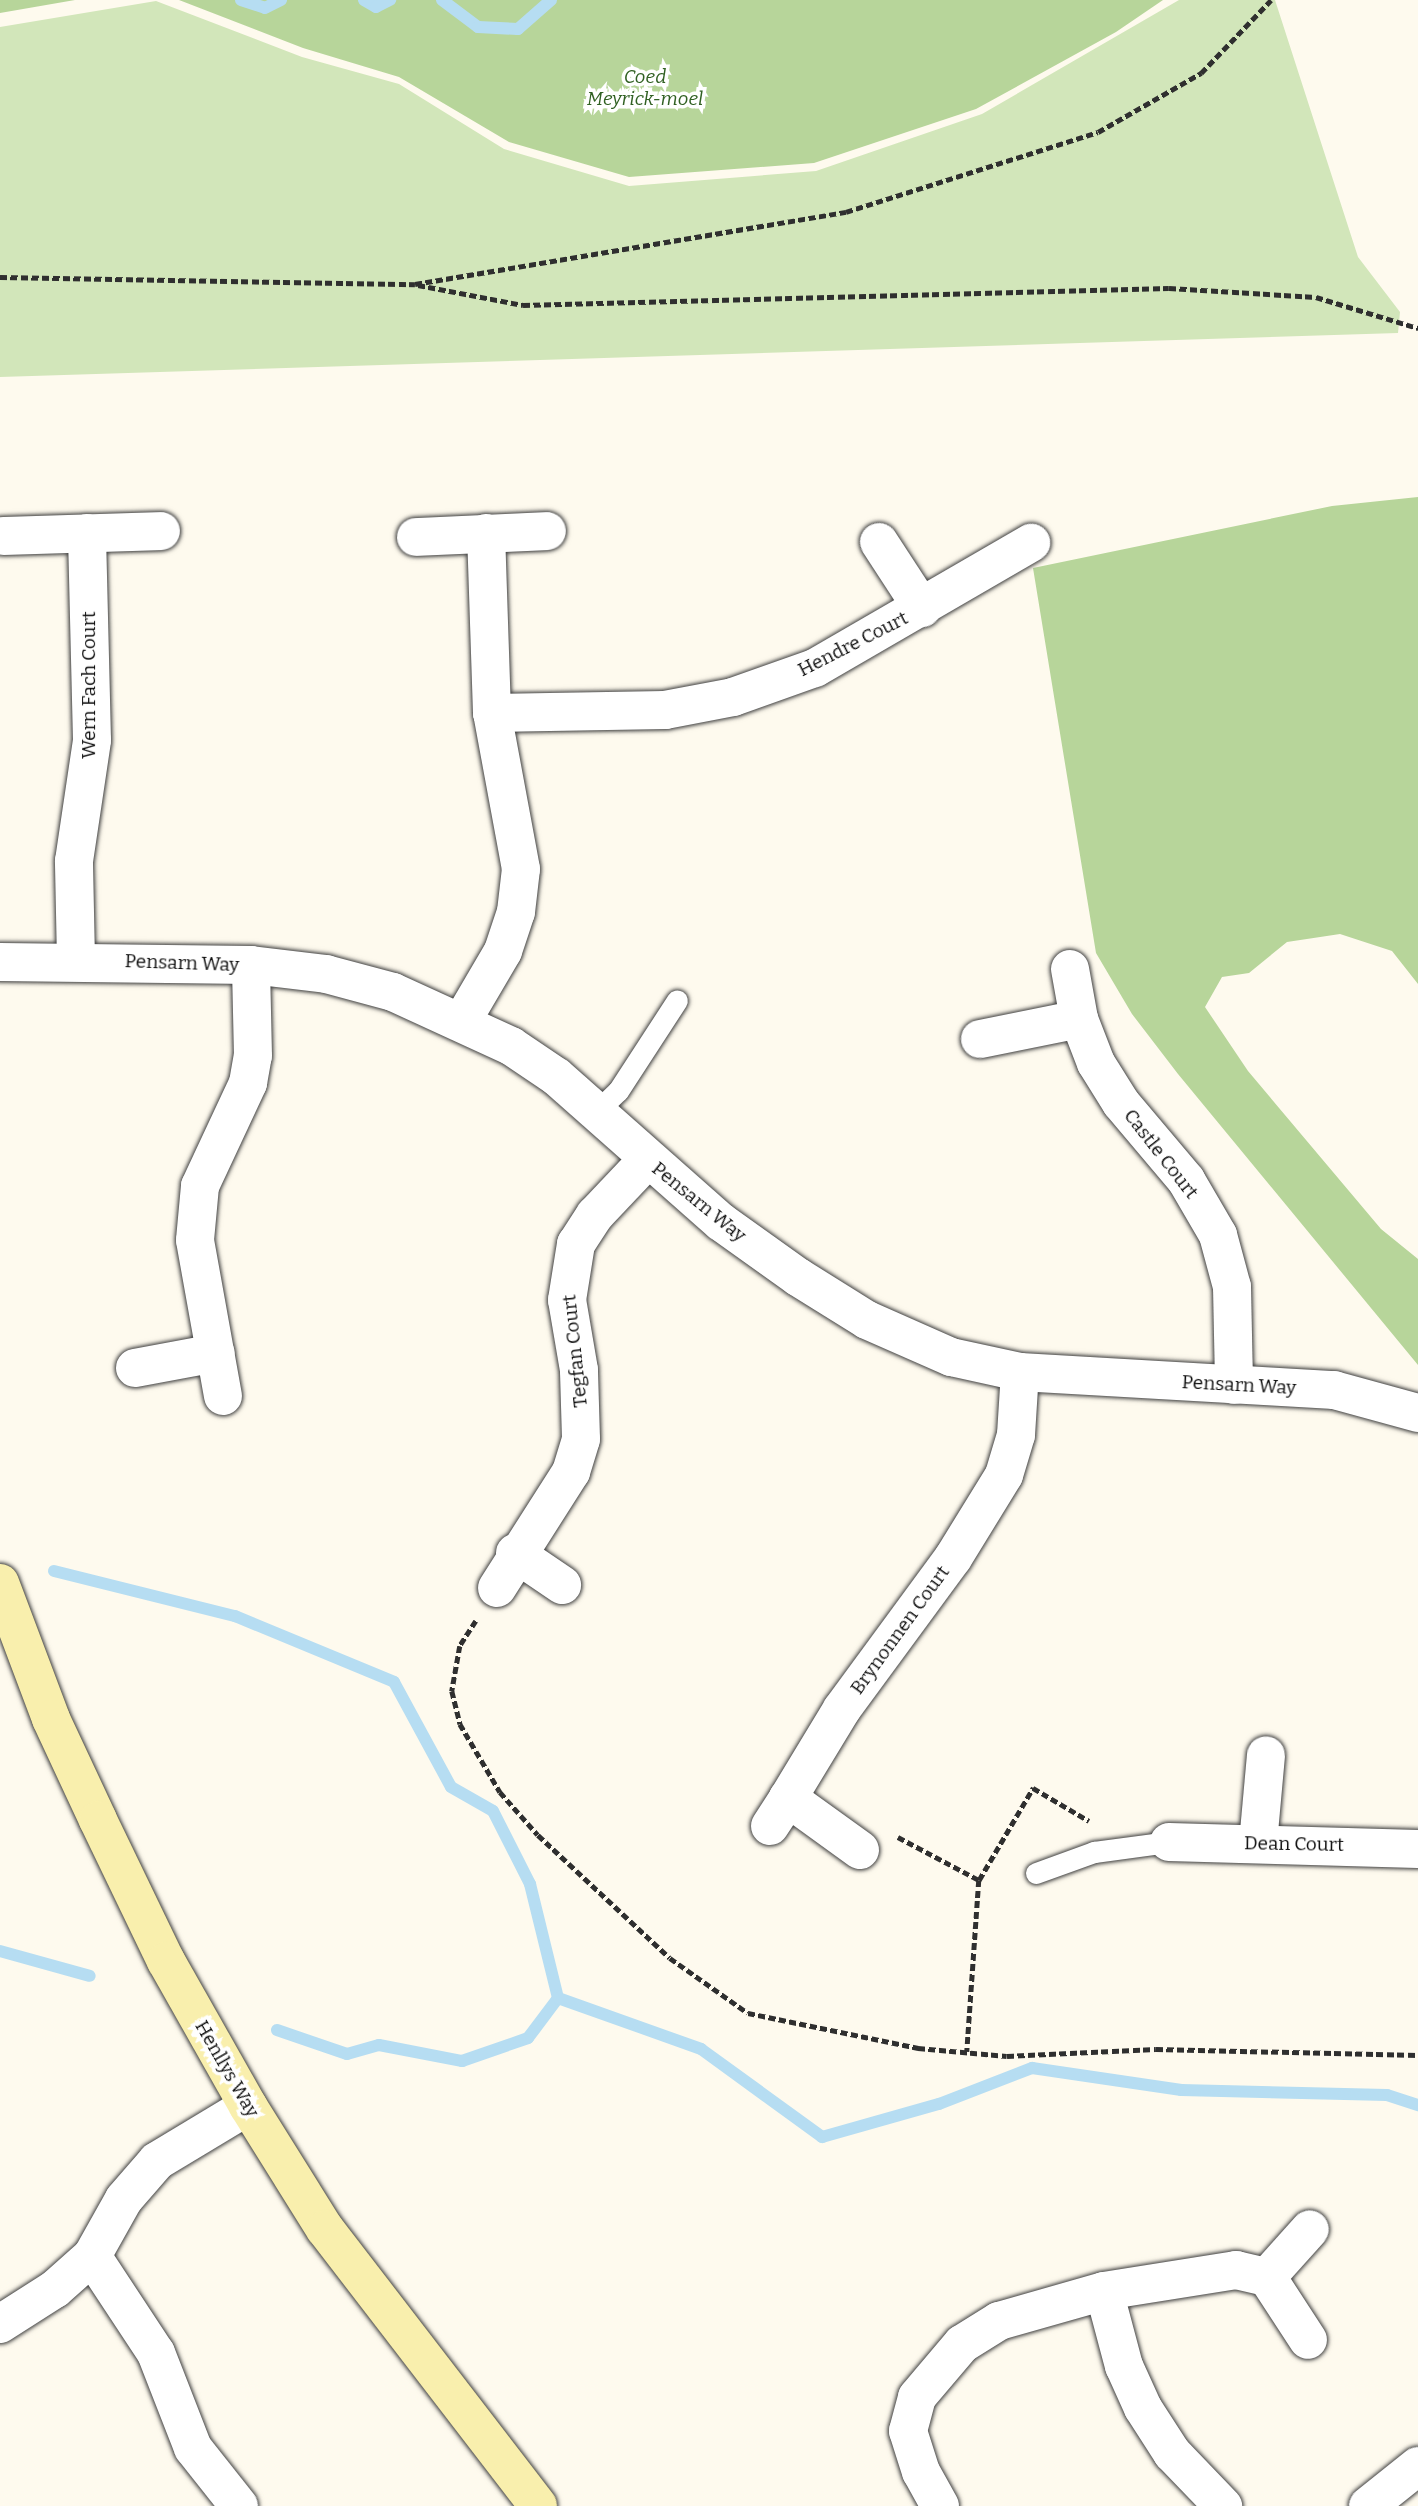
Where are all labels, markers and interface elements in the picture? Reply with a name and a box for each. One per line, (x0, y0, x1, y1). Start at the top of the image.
park label: Coed Meyrick-moel (587, 66, 703, 110)
street label: Hendre Court (794, 607, 912, 681)
street label: Wern Fach Court (78, 611, 100, 759)
street label: Pensarn Way (124, 950, 240, 976)
street label: Castle Court (1119, 1105, 1203, 1203)
street label: Pensarn Way (647, 1157, 751, 1247)
street label: Tegfan Court (558, 1293, 592, 1409)
street label: Pensarn Way (1181, 1371, 1297, 1399)
street label: Brynonnen Court (846, 1561, 954, 1699)
street label: Dean Court (1244, 1832, 1344, 1856)
street label: Henllys Way (190, 2016, 264, 2122)

